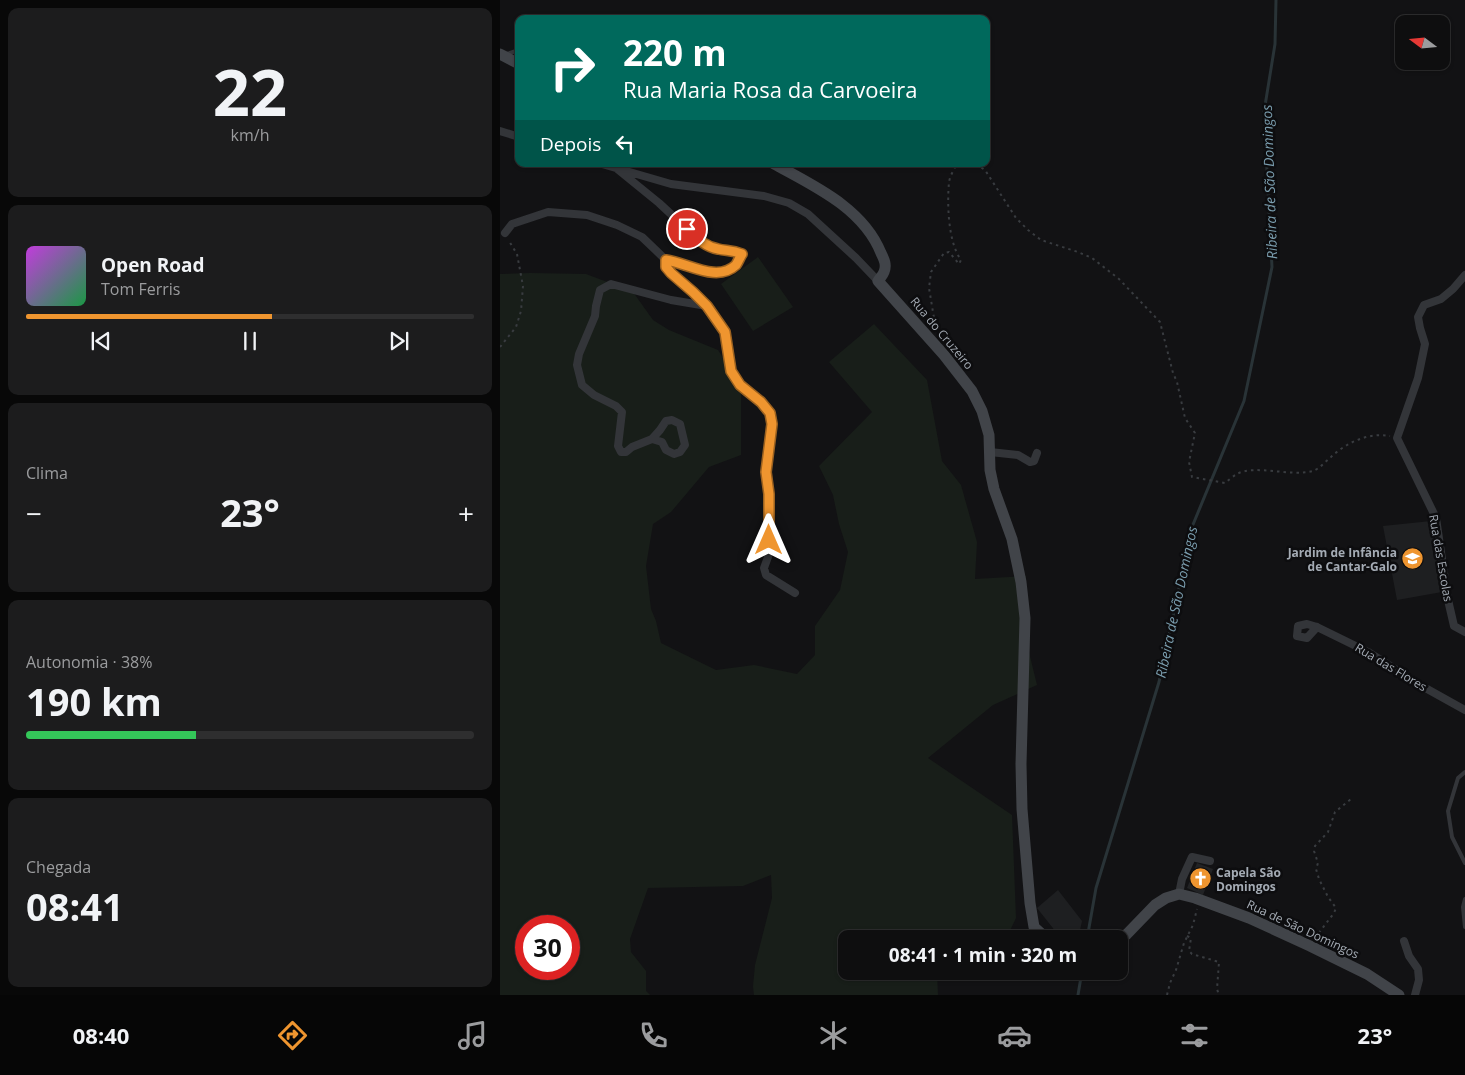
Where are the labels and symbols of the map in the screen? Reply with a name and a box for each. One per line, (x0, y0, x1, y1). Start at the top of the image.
north arrow (1395, 15, 1450, 70)
water label: Ribeira de São Domingos (1257, 104, 1281, 260)
pin (666, 208, 708, 250)
street label: Rua do Cruzeiro (907, 293, 977, 373)
position arrow (742, 513, 794, 565)
street label: Rua das Escolas (1425, 513, 1457, 603)
water label: Ribeira de São Domingos (1151, 524, 1201, 680)
place label: Jardim de Infância de Cantar-Galo (1287, 544, 1397, 575)
school or university icon: Jardim de Infância de Cantar-Galo (1401, 547, 1425, 571)
street label: Rua das Flores (1352, 639, 1430, 695)
place label: Capela São Domingos (1216, 864, 1281, 895)
church icon: Capela São Domingos (1188, 867, 1212, 891)
street label: Rua de São Domingos (1244, 895, 1362, 963)
speed limit sign: 30 (515, 915, 580, 980)

